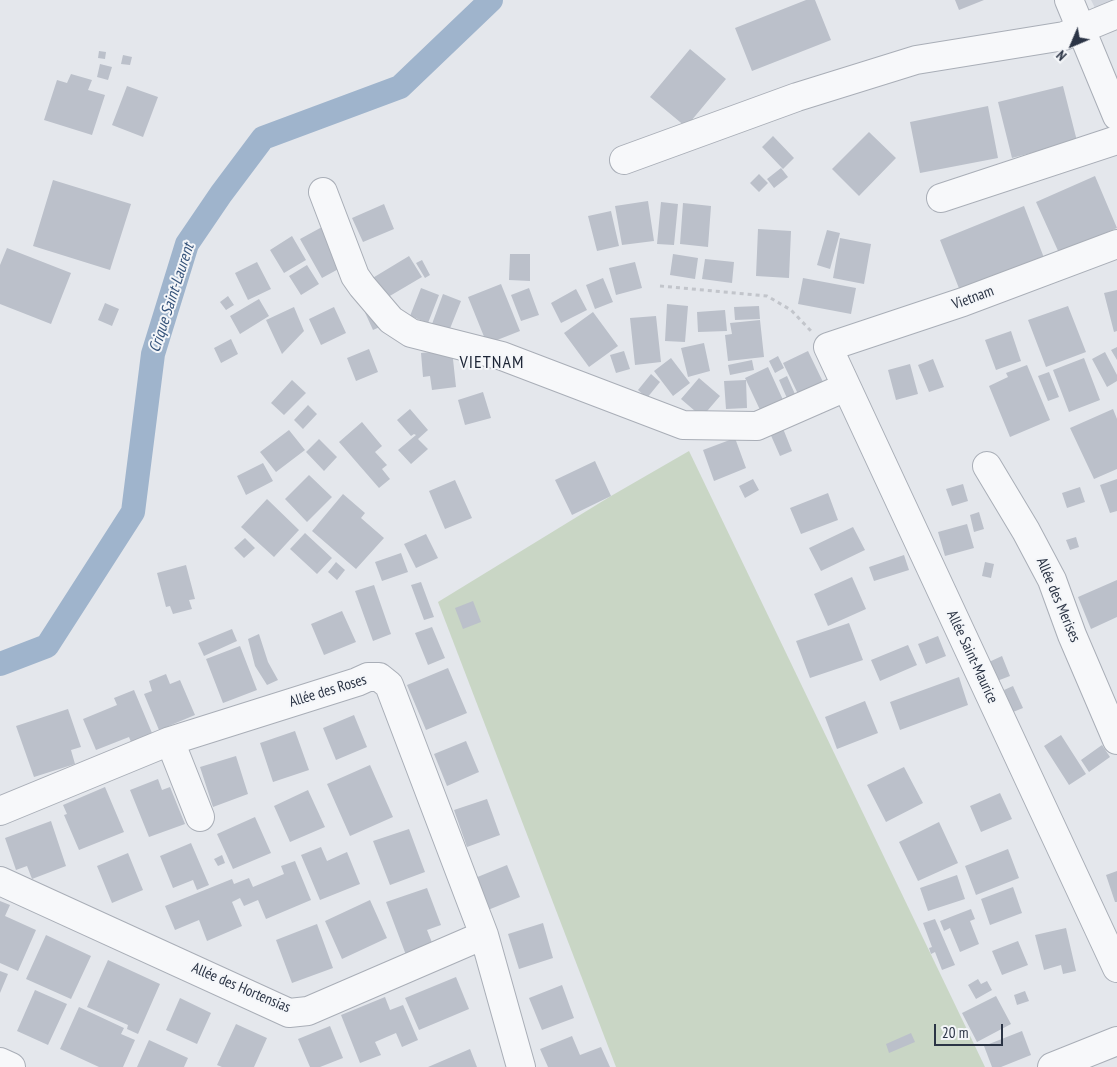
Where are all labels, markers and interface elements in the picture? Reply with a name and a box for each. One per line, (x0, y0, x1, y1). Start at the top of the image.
north arrow (1047, 20, 1097, 70)
text: N (1052, 47, 1070, 65)
water label: Crique Saint-Laurent (145, 241, 199, 355)
street label: Vietnam (950, 282, 996, 314)
district label: VIETNAM (459, 352, 525, 374)
street label: Allée des Merises (1032, 555, 1084, 645)
street label: Allée Saint-Maurice (943, 608, 1001, 706)
street label: Allée des Roses (287, 671, 369, 711)
street label: Allée des Hortensias (189, 959, 293, 1017)
scale bar (937, 1014, 1006, 1046)
text: 20 m (942, 1023, 968, 1042)

